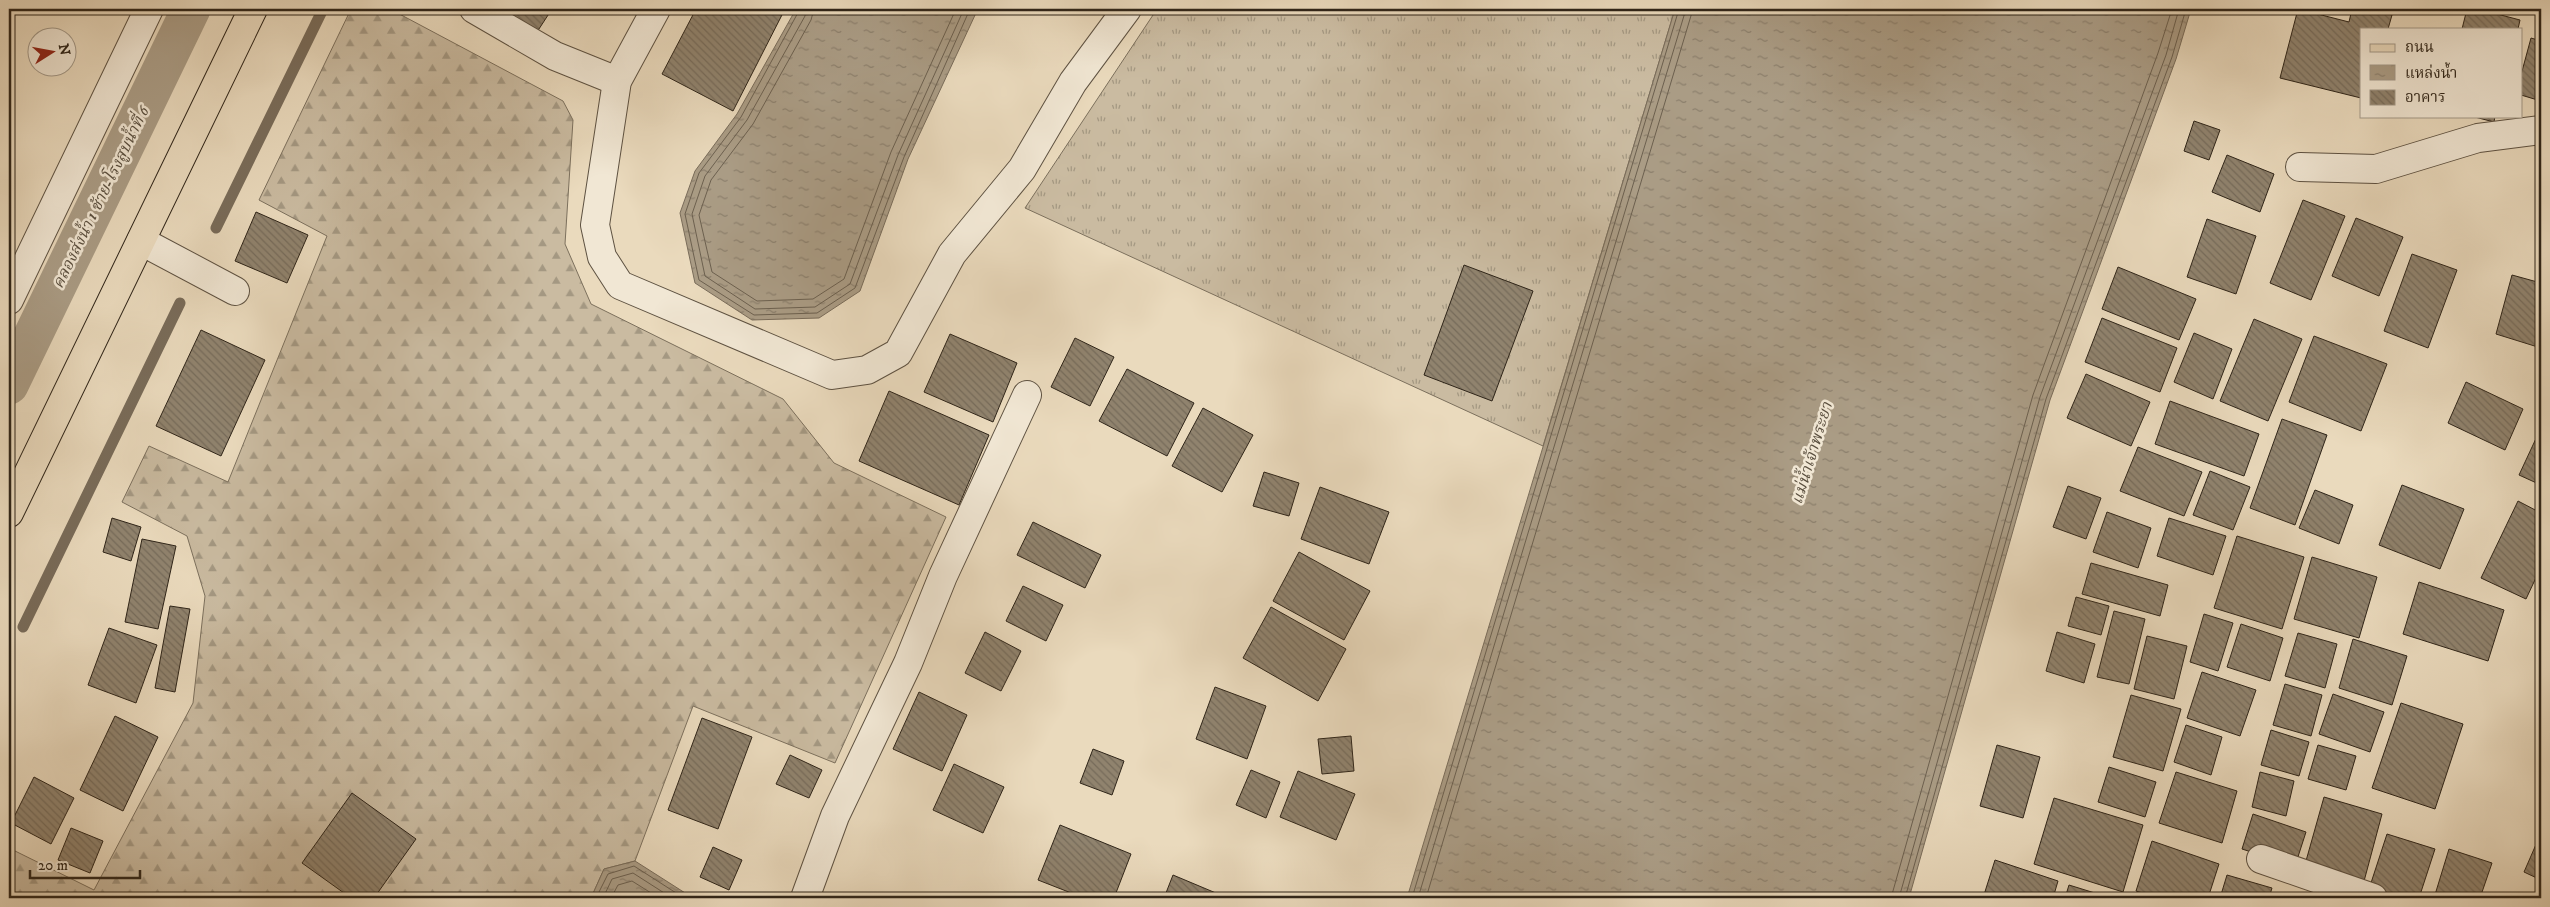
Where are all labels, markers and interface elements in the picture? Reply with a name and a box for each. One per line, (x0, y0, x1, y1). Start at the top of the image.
north arrow (28, 28, 78, 78)
legend (2360, 28, 2522, 118)
text: ถนน (2405, 38, 2434, 57)
text: N (54, 42, 74, 58)
text: แหล่งน้ำ (2405, 62, 2457, 83)
text: อาคาร (2405, 88, 2445, 107)
water label: คลองส่งน้ำ 1 ซ้าย-โรงสูบน้ำที่ 6 (46, 101, 154, 292)
water label: แม่น้ำเจ้าพระยา (1785, 398, 1837, 507)
scale bar (30, 847, 140, 879)
text: 20 m (38, 856, 68, 875)

